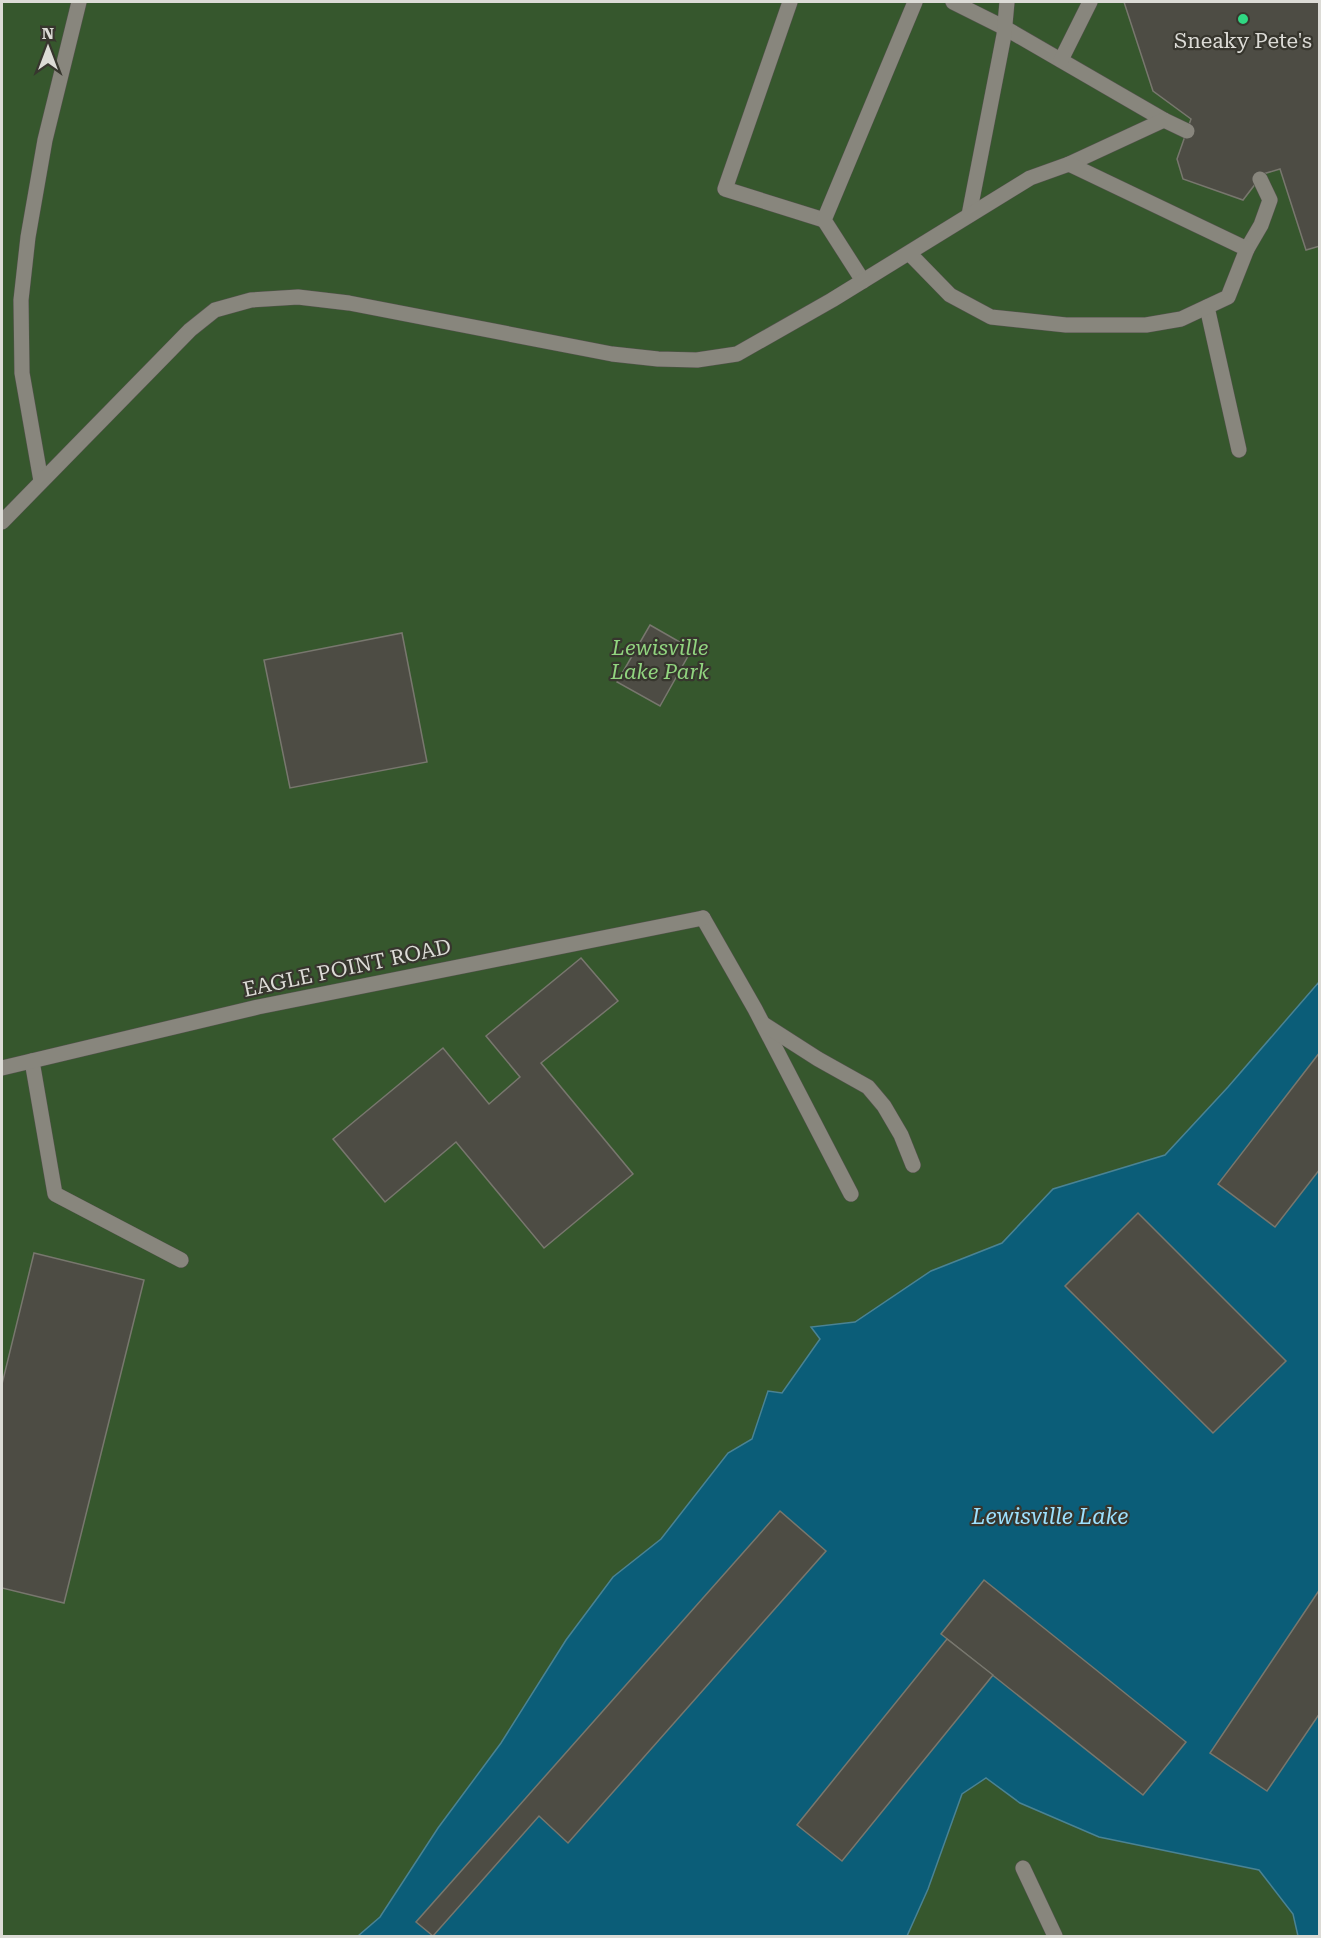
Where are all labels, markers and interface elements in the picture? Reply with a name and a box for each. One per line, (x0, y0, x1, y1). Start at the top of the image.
marker: Sneaky Pete's (1236, 12, 1250, 26)
north arrow (18, 18, 78, 78)
text: N (42, 24, 54, 43)
place label: Sneaky Pete's (1174, 29, 1312, 53)
park label: Lewisville Lake Park (610, 636, 710, 684)
street label: EAGLE POINT ROAD (241, 934, 453, 1002)
water label: Lewisville Lake (971, 1504, 1128, 1529)

